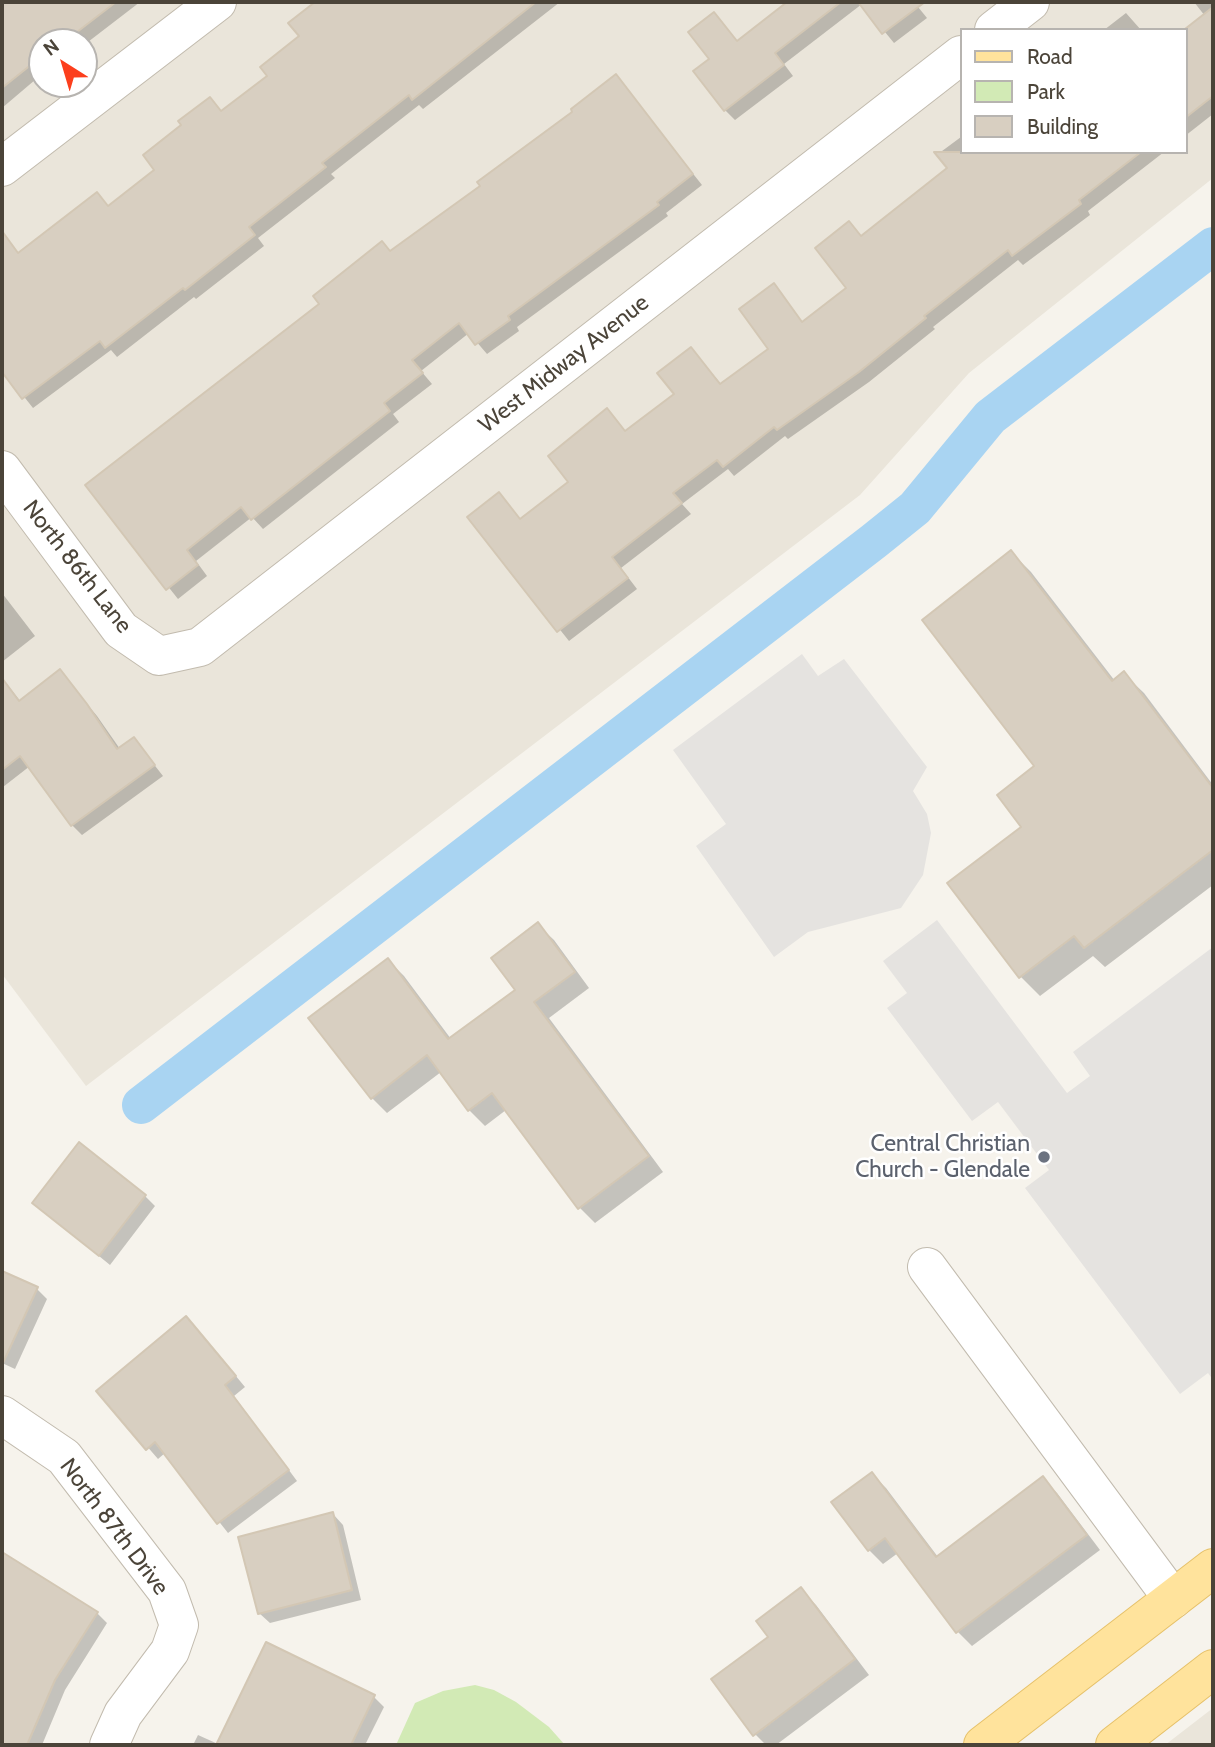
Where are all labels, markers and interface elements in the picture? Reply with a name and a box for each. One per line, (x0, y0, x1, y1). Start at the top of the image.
north arrow (28, 28, 98, 98)
legend (960, 28, 1187, 154)
text: N (39, 34, 64, 61)
text: Road (1027, 44, 1073, 69)
text: Park (1027, 79, 1065, 104)
text: Building (1027, 114, 1098, 139)
street label: West Midway Avenue (474, 289, 654, 439)
street label: North 86th Lane (17, 495, 137, 639)
place label: Central Christian Church - Glendale (855, 1130, 1030, 1184)
marker: Central Christian Church - Glendale (1036, 1149, 1052, 1165)
street label: North 87th Drive (54, 1453, 174, 1601)

